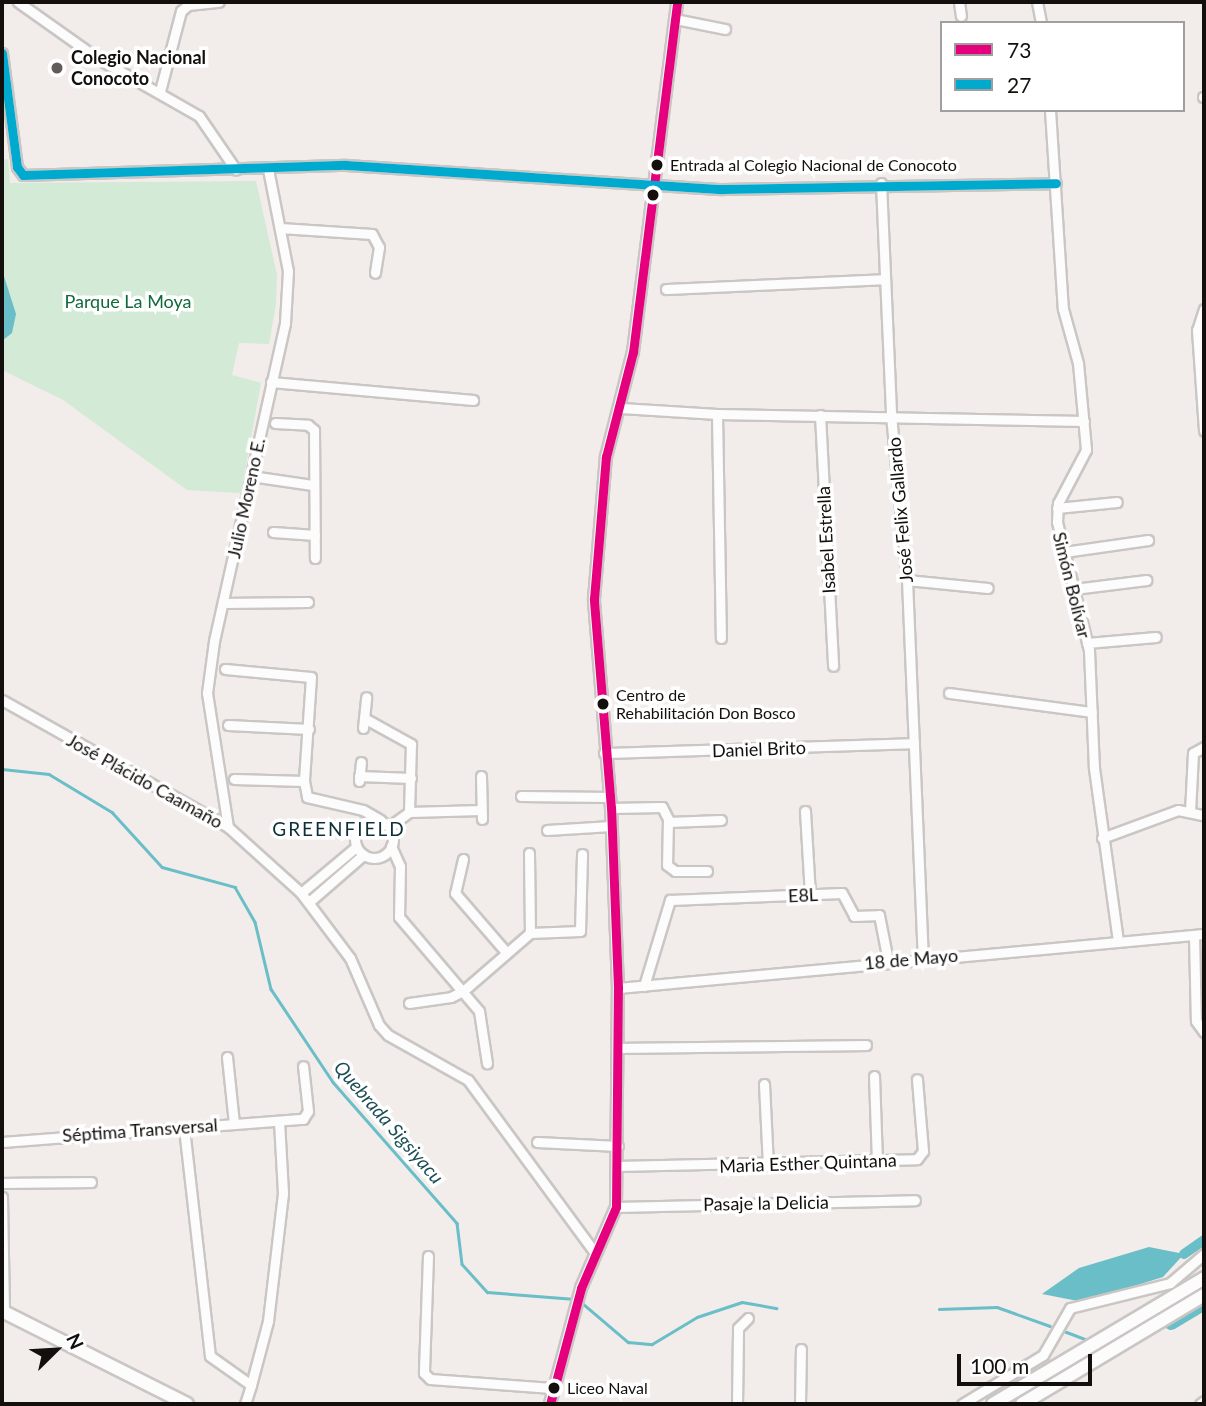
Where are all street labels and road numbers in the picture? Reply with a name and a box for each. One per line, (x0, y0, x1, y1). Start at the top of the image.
street label: Julio Moreno E. (223, 436, 269, 560)
street label: José Felix Gallardo (883, 436, 917, 584)
street label: Isabel Estrella (812, 486, 840, 594)
street label: Simón Bolívar (1048, 530, 1096, 640)
street label: José Plácido Caamaño (63, 729, 227, 833)
street label: Daniel Brito (712, 737, 806, 761)
street label: E8L (787, 883, 819, 907)
street label: 18 de Mayo (863, 944, 959, 974)
street label: Séptima Transversal (61, 1114, 219, 1146)
street label: Maria Esther Quintana (719, 1149, 897, 1177)
street label: Pasaje la Delicia (703, 1191, 829, 1215)

